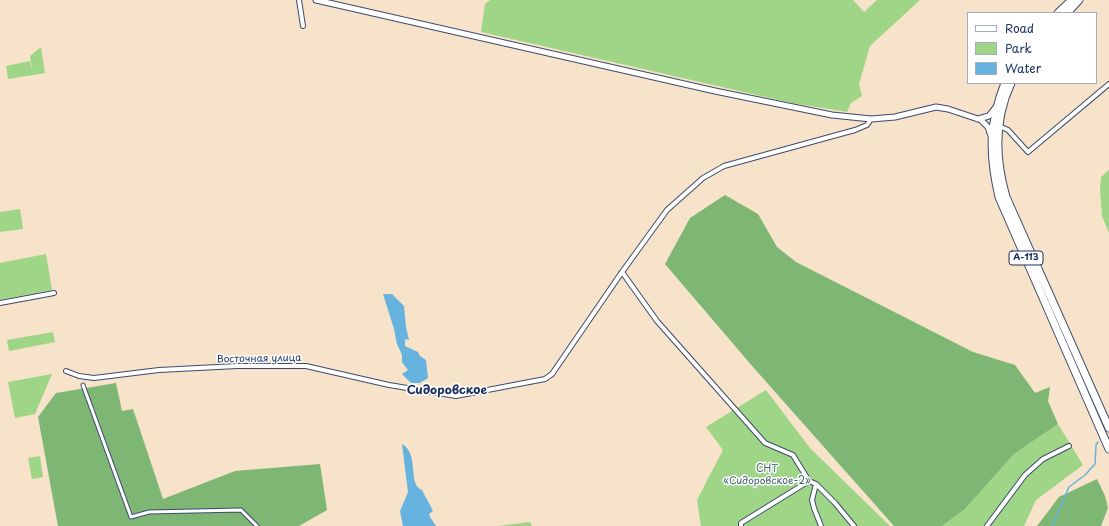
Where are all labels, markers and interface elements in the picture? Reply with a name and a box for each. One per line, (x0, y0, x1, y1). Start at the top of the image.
legend (967, 12, 1097, 84)
text: Road (1005, 19, 1034, 37)
text: Park (1005, 39, 1032, 57)
text: Water (1005, 59, 1041, 77)
road number: А-113 (1009, 251, 1043, 265)
street label: Восточная улица (216, 352, 302, 366)
district label: Сидоровское (407, 384, 487, 398)
park label: СНТ «Сидоровское-2» (723, 463, 811, 486)

